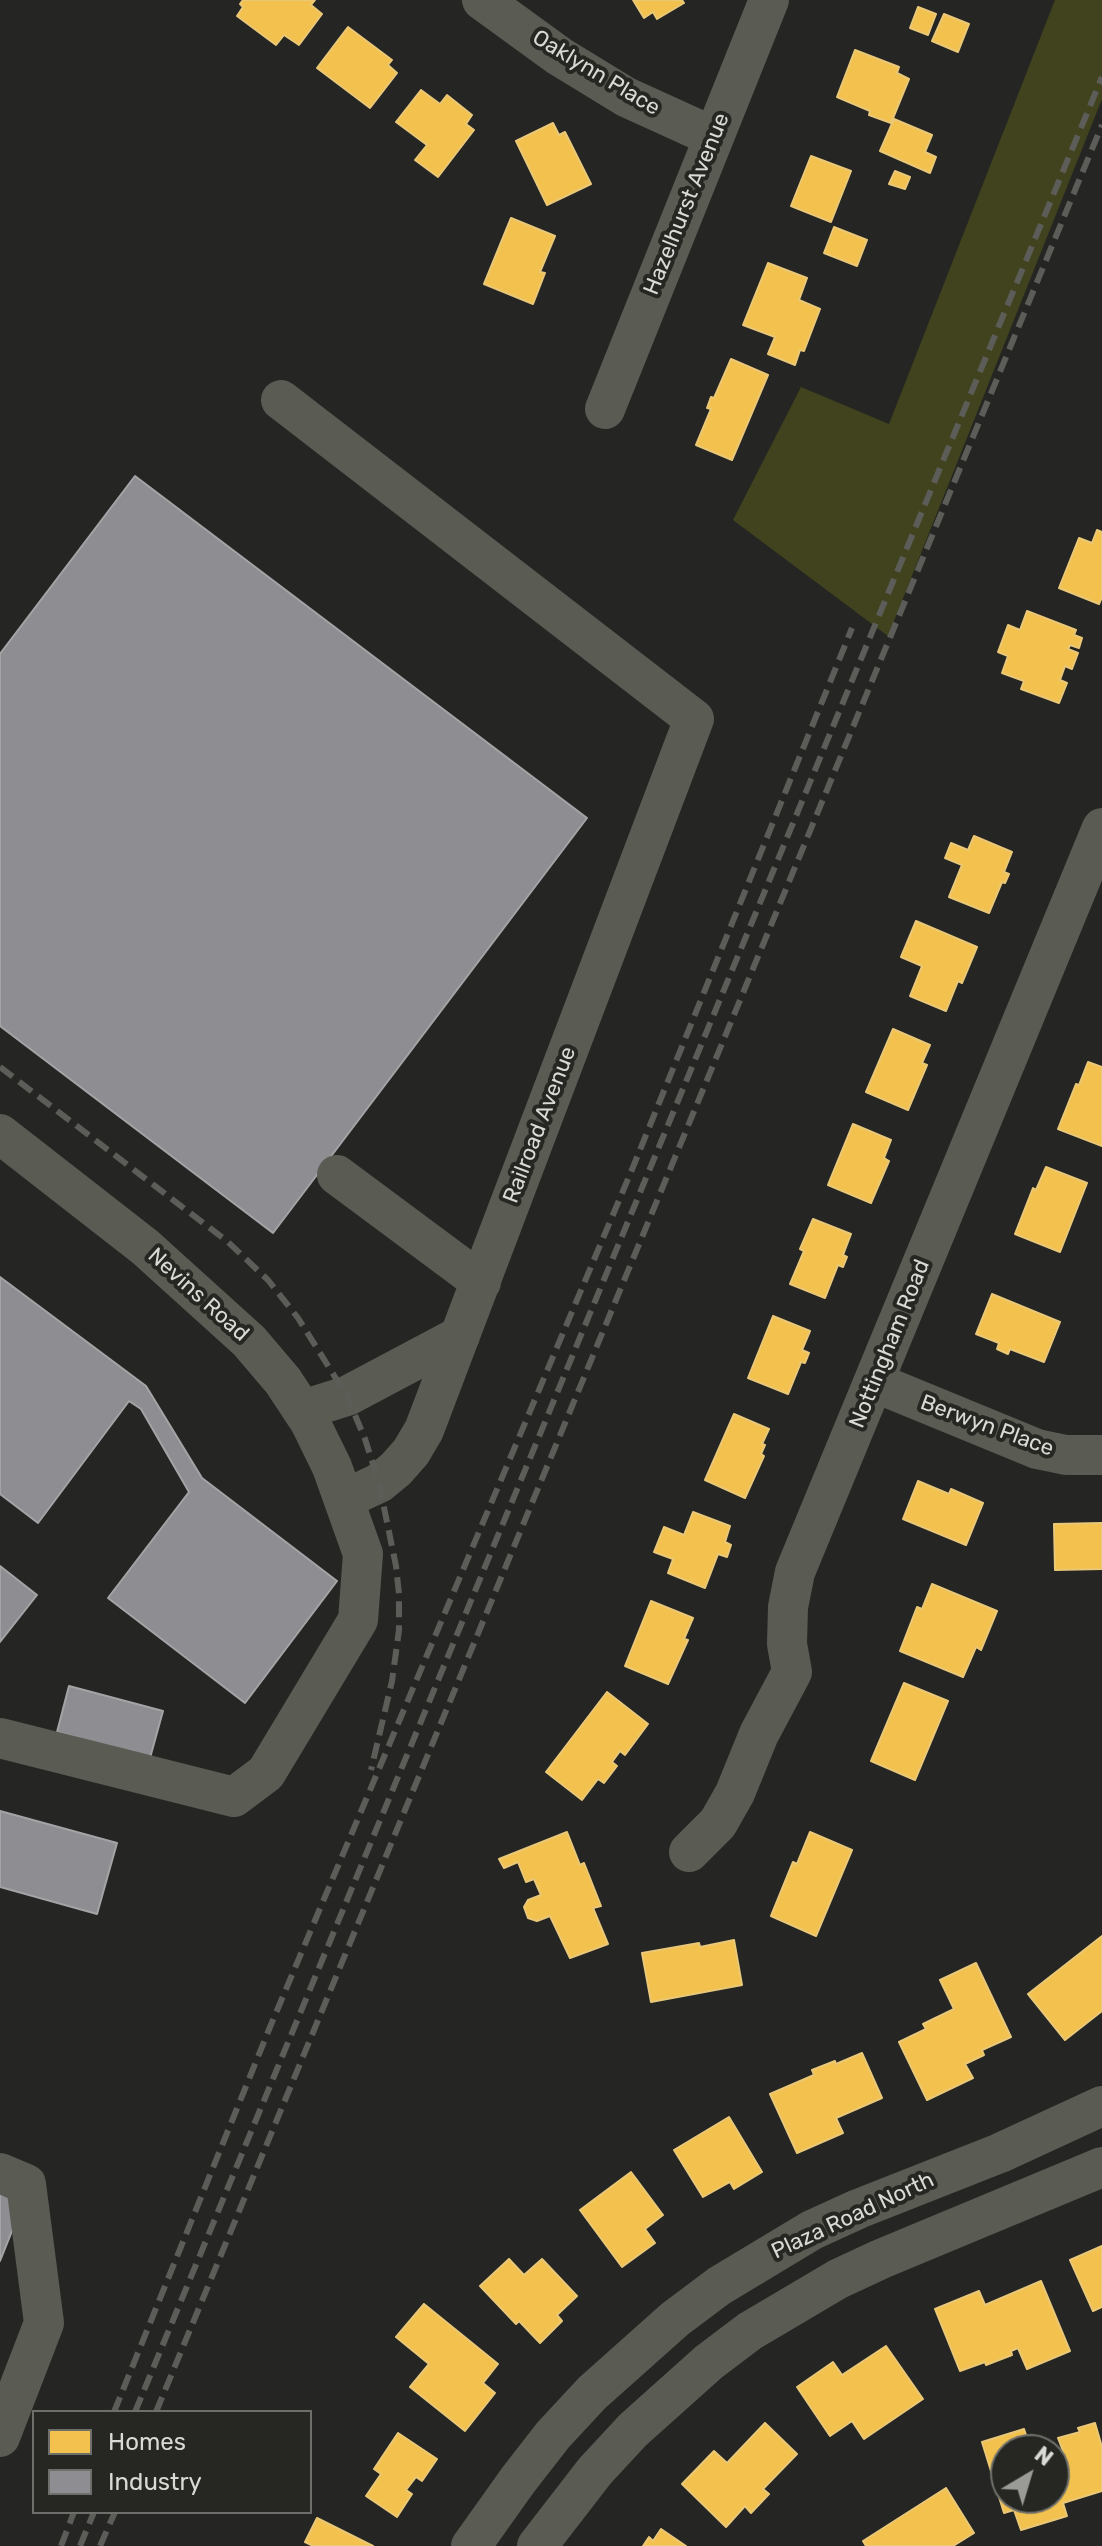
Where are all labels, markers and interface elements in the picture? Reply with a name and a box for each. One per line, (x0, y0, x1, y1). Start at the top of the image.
street label: Oaklynn Place (527, 25, 665, 121)
street label: Hazelhurst Avenue (638, 109, 736, 299)
street label: Railroad Avenue (498, 1043, 582, 1207)
street label: Nevins Road (142, 1243, 254, 1347)
street label: Nottingham Road (844, 1256, 936, 1432)
street label: Berwyn Place (917, 1390, 1057, 1462)
street label: Plaza Road North (768, 2167, 938, 2265)
legend (32, 2410, 312, 2514)
text: Homes (108, 2428, 186, 2456)
north arrow (990, 2434, 1070, 2514)
text: N (1029, 2441, 1058, 2472)
text: Industry (108, 2468, 202, 2496)

